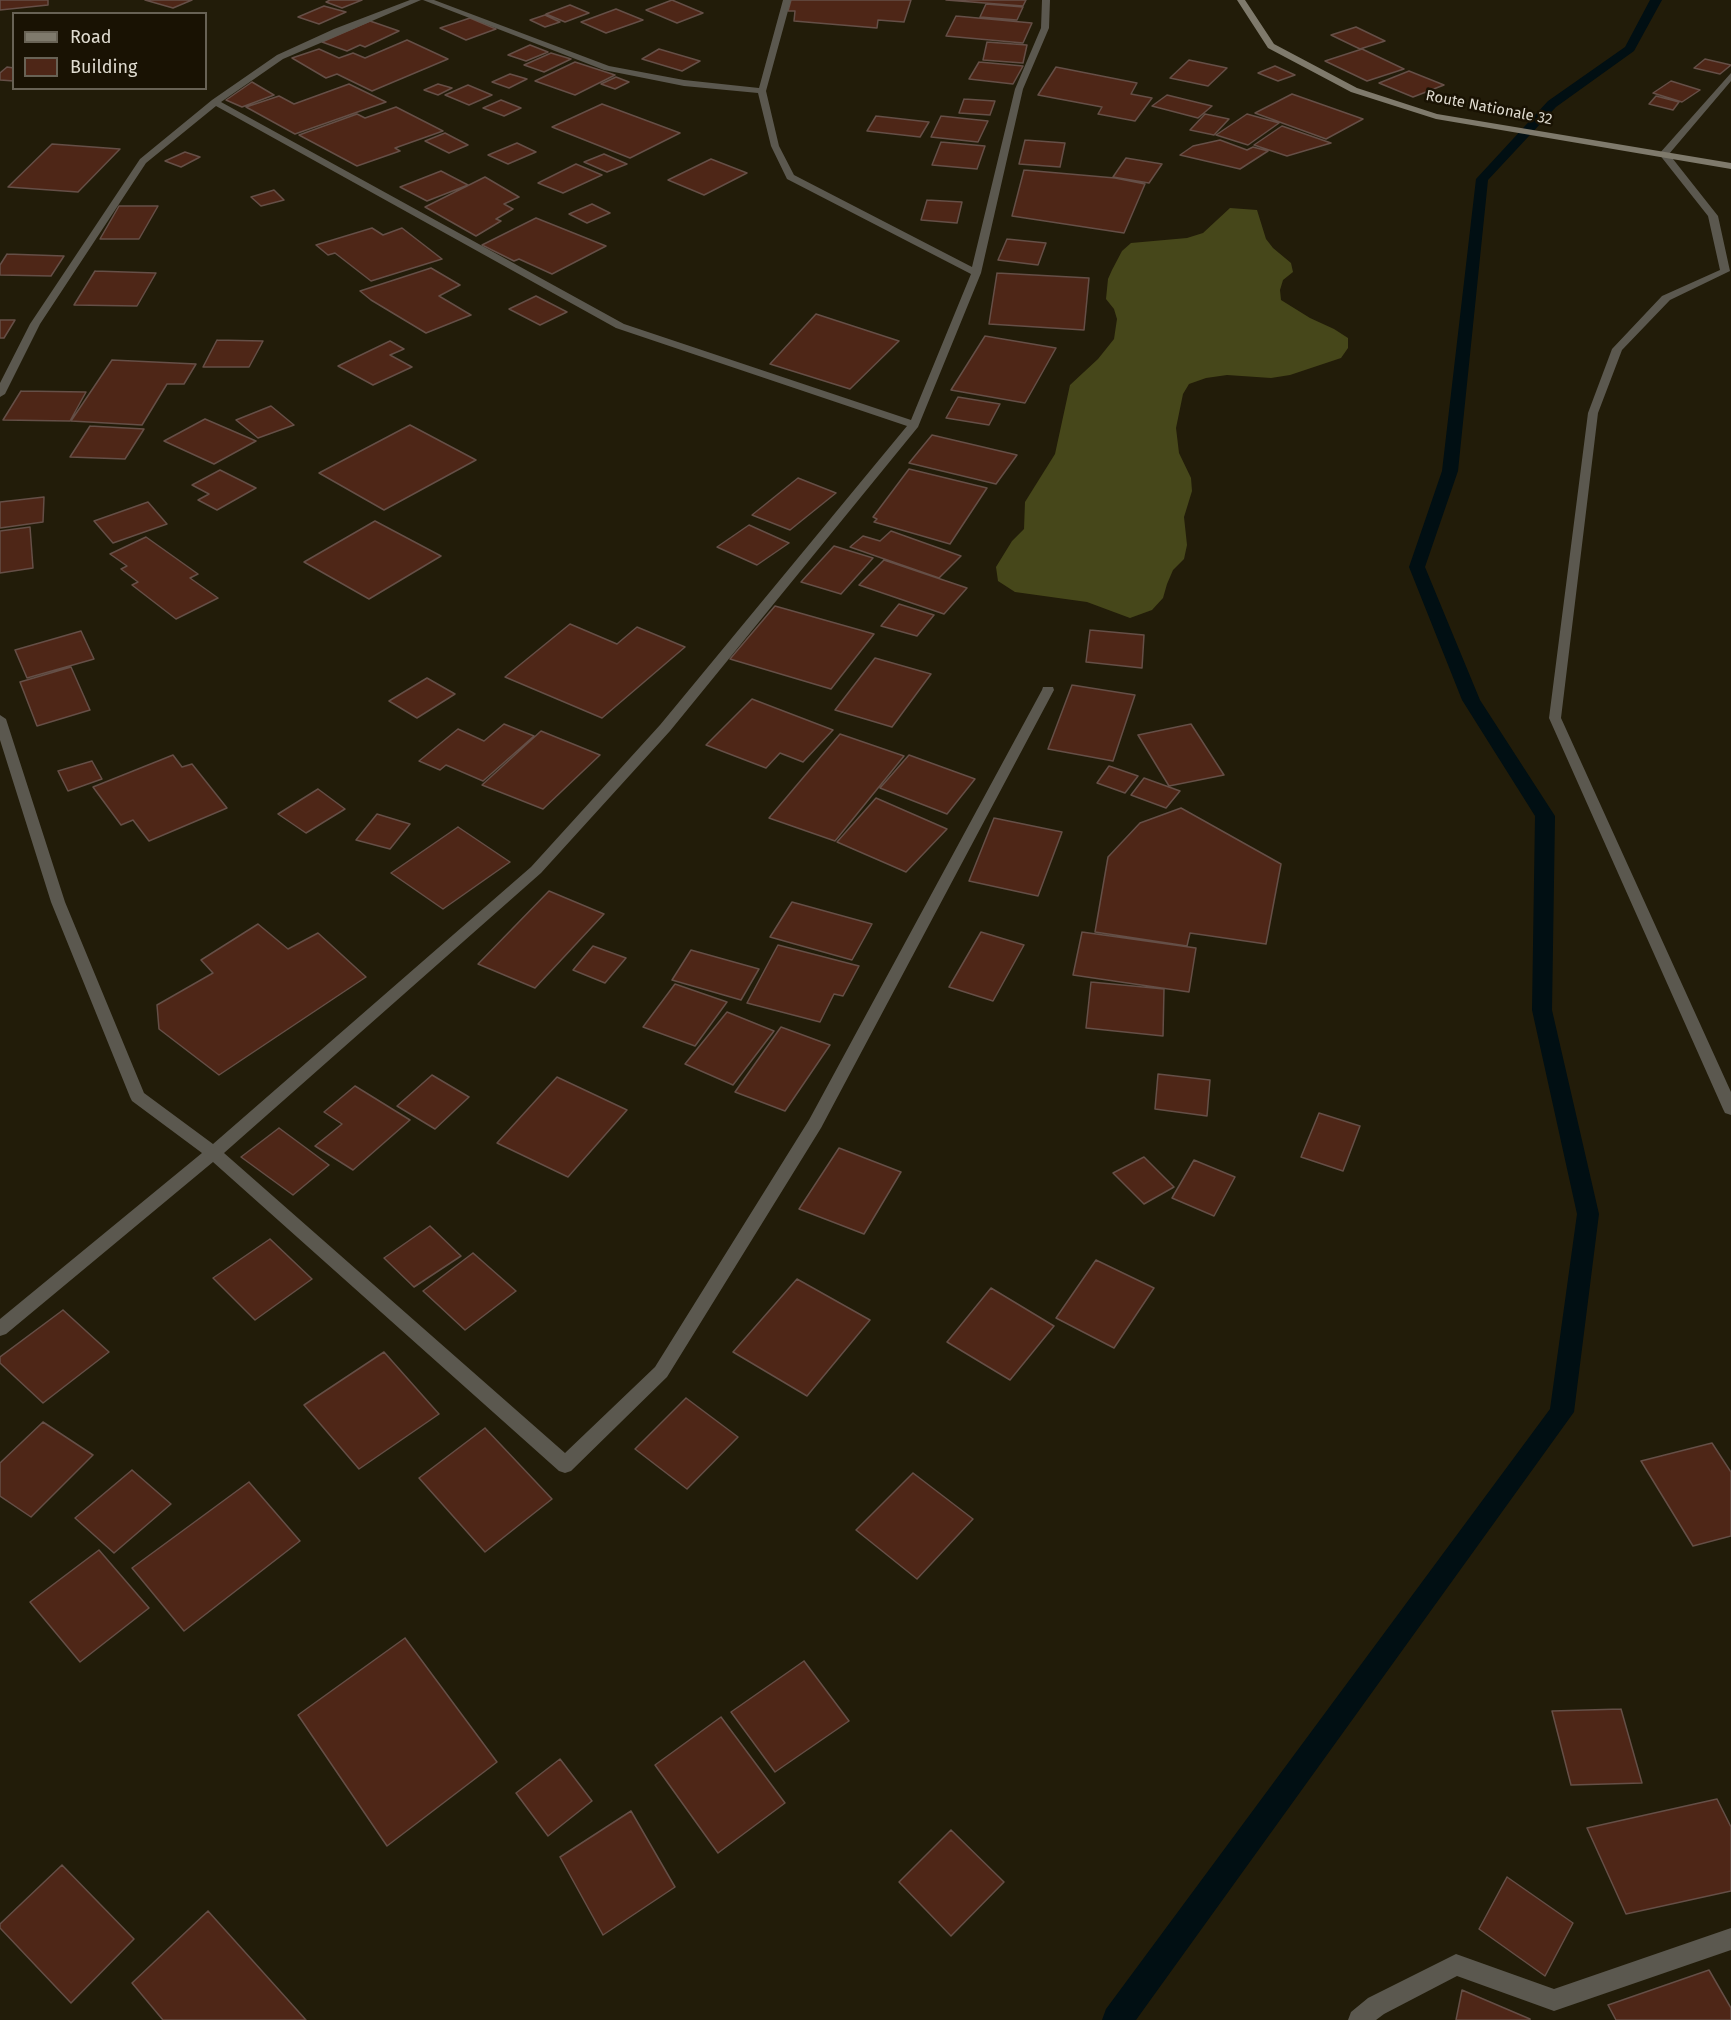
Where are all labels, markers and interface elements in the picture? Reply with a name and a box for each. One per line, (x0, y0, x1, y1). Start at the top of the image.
legend (12, 12, 207, 90)
text: Road (70, 26, 112, 48)
text: Building (70, 56, 137, 78)
street label: Route Nationale 32 (1424, 87, 1554, 129)

